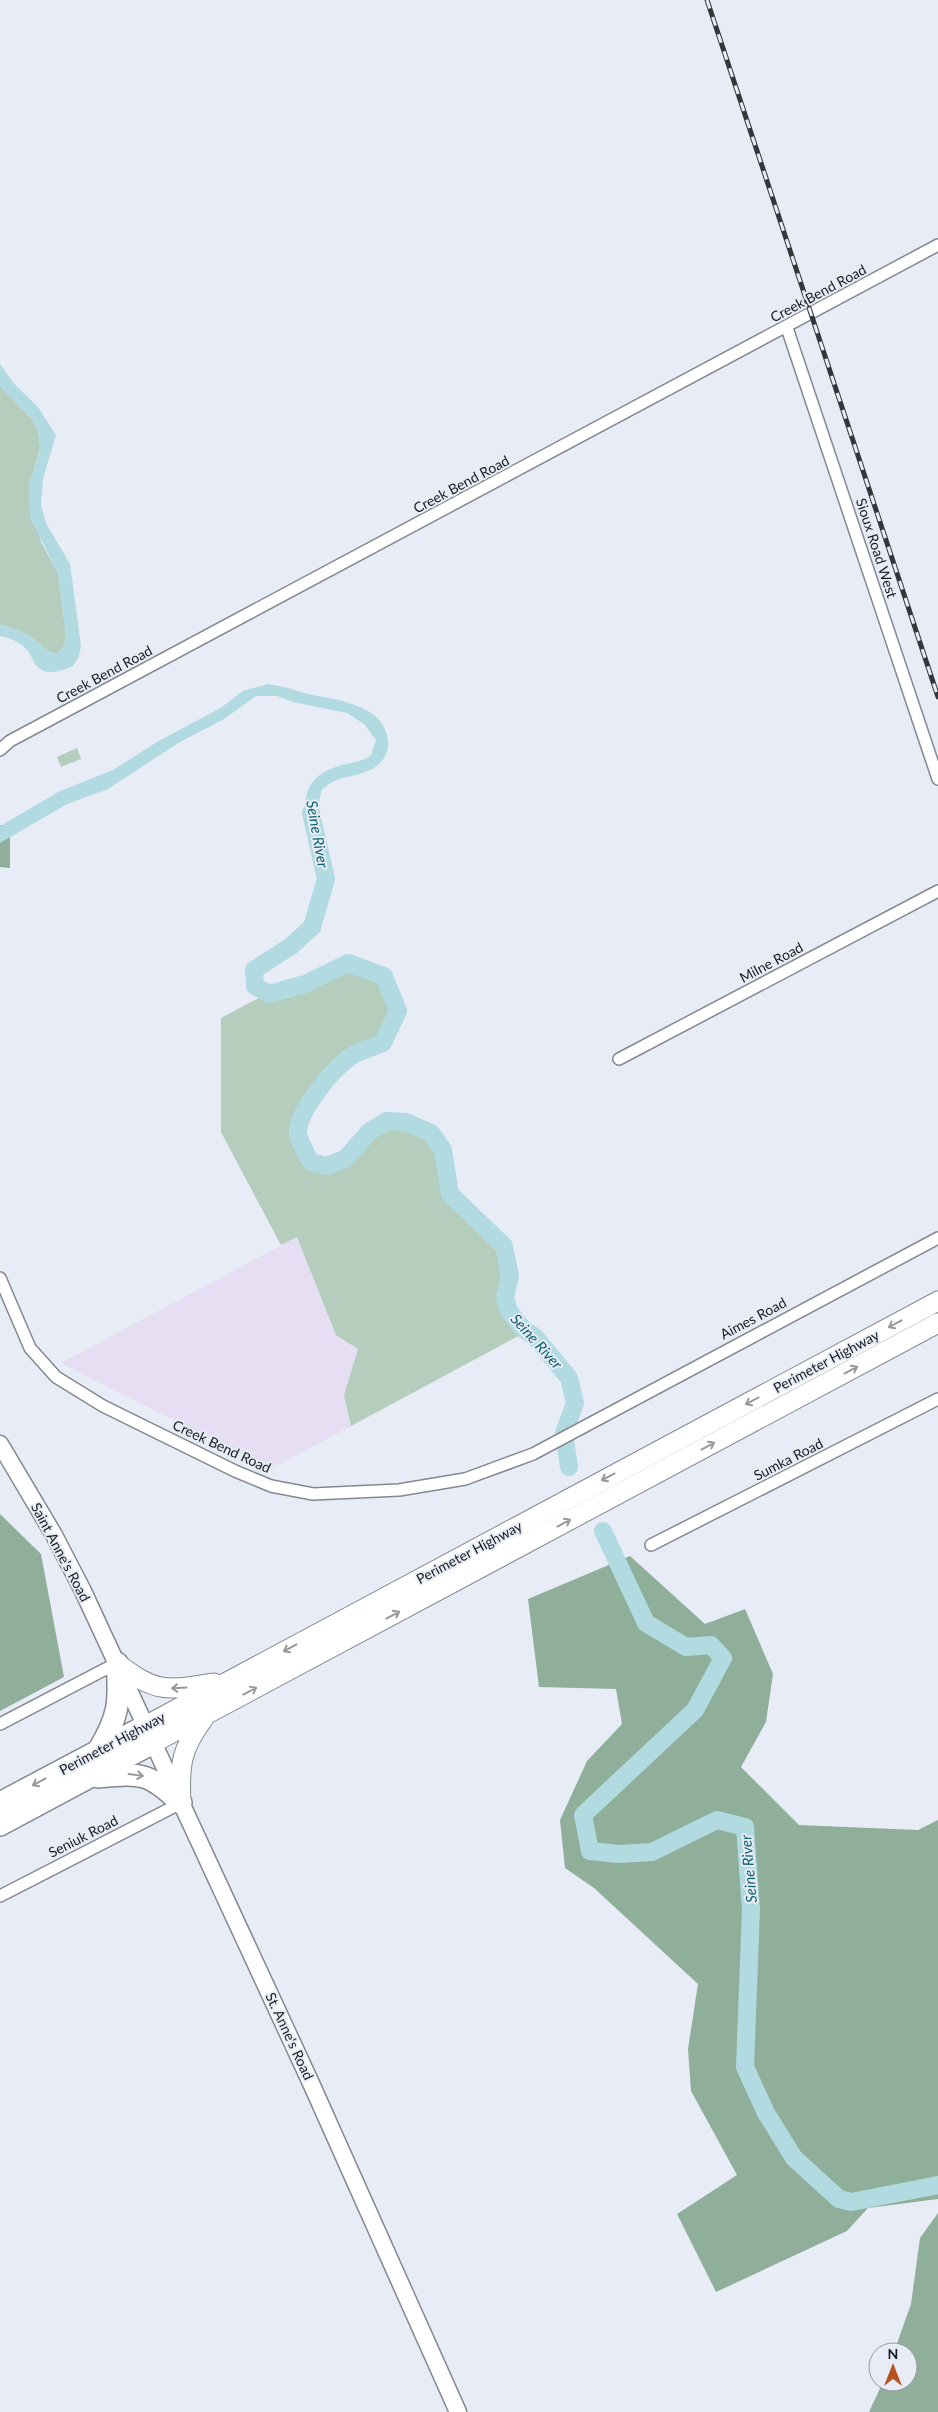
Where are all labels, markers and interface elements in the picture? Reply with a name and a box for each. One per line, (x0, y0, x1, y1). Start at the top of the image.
street label: Creek Bend Road (767, 261, 869, 325)
street label: Creek Bend Road (410, 452, 512, 516)
street label: Sioux Road West (853, 496, 901, 600)
street label: Creek Bend Road (53, 642, 155, 706)
water label: Seine River (303, 799, 333, 870)
street label: Milne Road (736, 938, 806, 986)
street label: Aimes Road (717, 1293, 789, 1343)
water label: Seine River (507, 1310, 567, 1373)
one-way arrow (888, 1320, 903, 1329)
street label: Perimeter Highway (770, 1326, 883, 1396)
one-way arrow (843, 1365, 858, 1374)
one-way arrow (744, 1396, 759, 1406)
street label: Creek Bend Road (170, 1416, 274, 1476)
street label: Sumka Road (751, 1434, 825, 1484)
one-way arrow (700, 1441, 714, 1451)
one-way arrow (602, 1473, 616, 1483)
street label: Saint Anne's Road (28, 1500, 94, 1604)
street label: Perimeter Highway (413, 1517, 526, 1587)
one-way arrow (557, 1518, 572, 1528)
one-way arrow (385, 1609, 400, 1619)
one-way arrow (283, 1644, 298, 1653)
one-way arrow (171, 1683, 187, 1692)
one-way arrow (242, 1686, 257, 1695)
street label: Perimeter Highway (56, 1708, 169, 1778)
one-way arrow (128, 1770, 144, 1780)
one-way arrow (32, 1777, 47, 1787)
street label: Seniuk Road (45, 1811, 121, 1861)
water label: Seine River (736, 1833, 760, 1904)
street label: St. Anne's Road (262, 1990, 318, 2082)
north arrow (868, 2342, 918, 2392)
text: N (888, 2345, 898, 2362)

